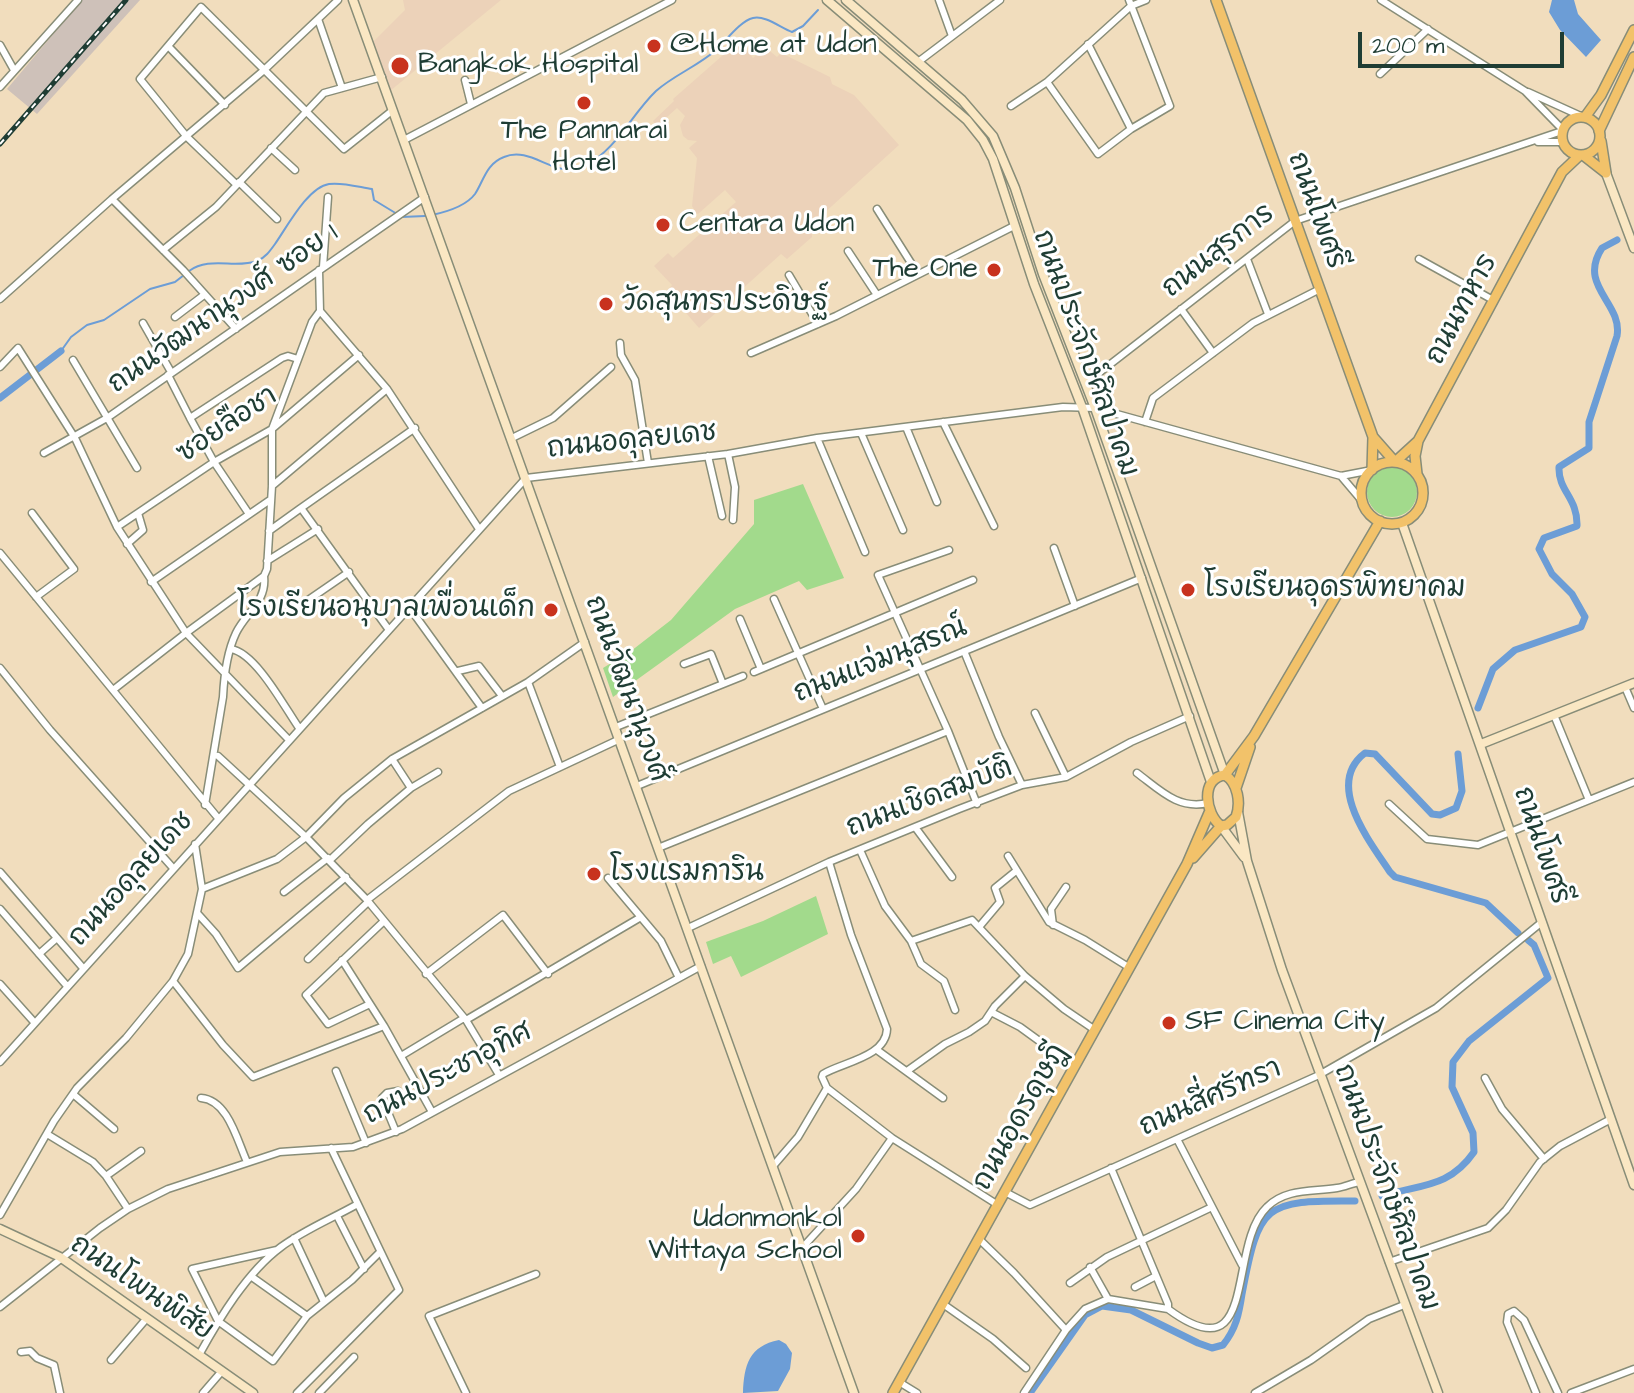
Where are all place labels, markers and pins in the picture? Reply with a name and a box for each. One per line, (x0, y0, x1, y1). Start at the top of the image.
place label: @Home at Udon (670, 29, 877, 63)
marker: @Home at Udon (645, 37, 663, 55)
place label: Bangkok Hospital (418, 49, 638, 83)
marker: Bangkok Hospital (389, 55, 411, 77)
marker: The Pannarai Hotel (575, 94, 593, 112)
place label: The Pannarai Hotel (501, 115, 667, 181)
place label: Centara Udon (679, 208, 854, 242)
marker: Centara Udon (654, 216, 672, 234)
place label: The One (872, 253, 978, 287)
marker: The One (985, 261, 1003, 279)
place label: วัดสุนทรประดิษฐ์ (622, 287, 828, 321)
marker: วัดสุนทรประดิษฐ์ (597, 295, 615, 313)
place label: โรงเรียนอุดรพิทยาคม (1204, 573, 1465, 607)
marker: โรงเรียนอุดรพิทยาคม (1179, 581, 1197, 599)
place label: โรงเรียนอนุบาลเพื่อนเด็ก (237, 593, 535, 627)
marker: โรงเรียนอนุบาลเพื่อนเด็ก (542, 601, 560, 619)
place label: โรงแรมการิน (610, 857, 764, 891)
marker: โรงแรมการิน (585, 865, 603, 883)
place label: SF Cinema City (1185, 1006, 1385, 1040)
marker: SF Cinema City (1160, 1014, 1178, 1032)
place label: Udonmonkol Wittaya School (648, 1203, 842, 1269)
marker: Udonmonkol Wittaya School (849, 1227, 867, 1245)

